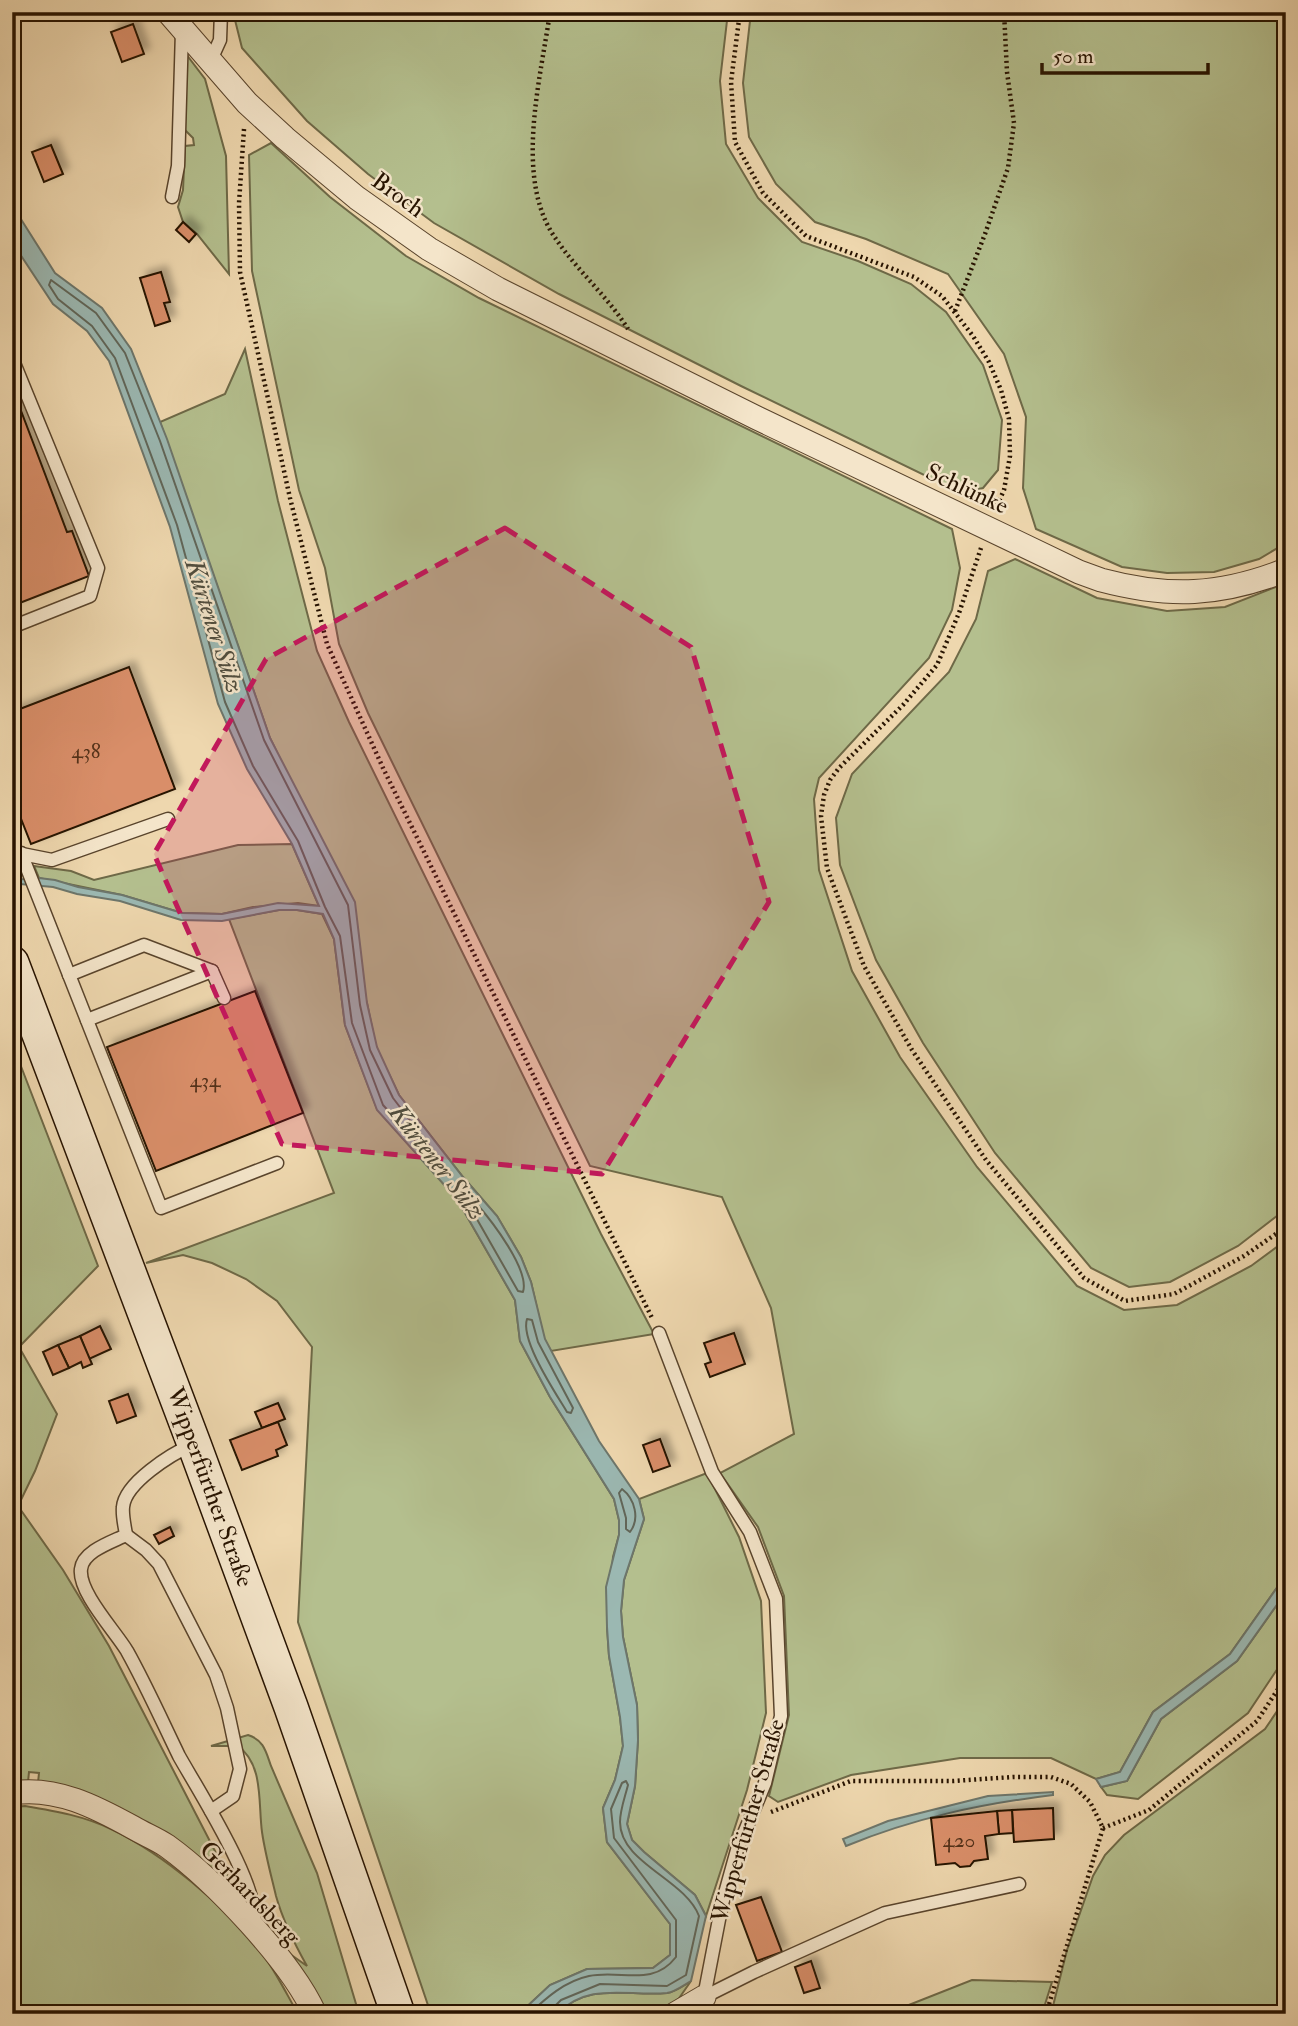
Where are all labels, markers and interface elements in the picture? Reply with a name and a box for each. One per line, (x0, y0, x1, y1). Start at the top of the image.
scale bar (1042, 32, 1209, 76)
text: 50 m (1053, 43, 1094, 70)
street label: Broch (365, 165, 431, 225)
street label: Schlünke (921, 456, 1013, 522)
water label: Kürtener Sülz (177, 553, 251, 697)
house number: 438 (71, 738, 101, 765)
house number: 434 (190, 1067, 222, 1094)
water label: Kürtener Sülz (381, 1096, 492, 1226)
street label: Wipperfürther Straße (159, 1382, 261, 1591)
street label: Wipperfürther Straße (704, 1716, 792, 1927)
house number: 420 (943, 1827, 975, 1854)
street label: Gerhardsberg (193, 1834, 308, 1952)

